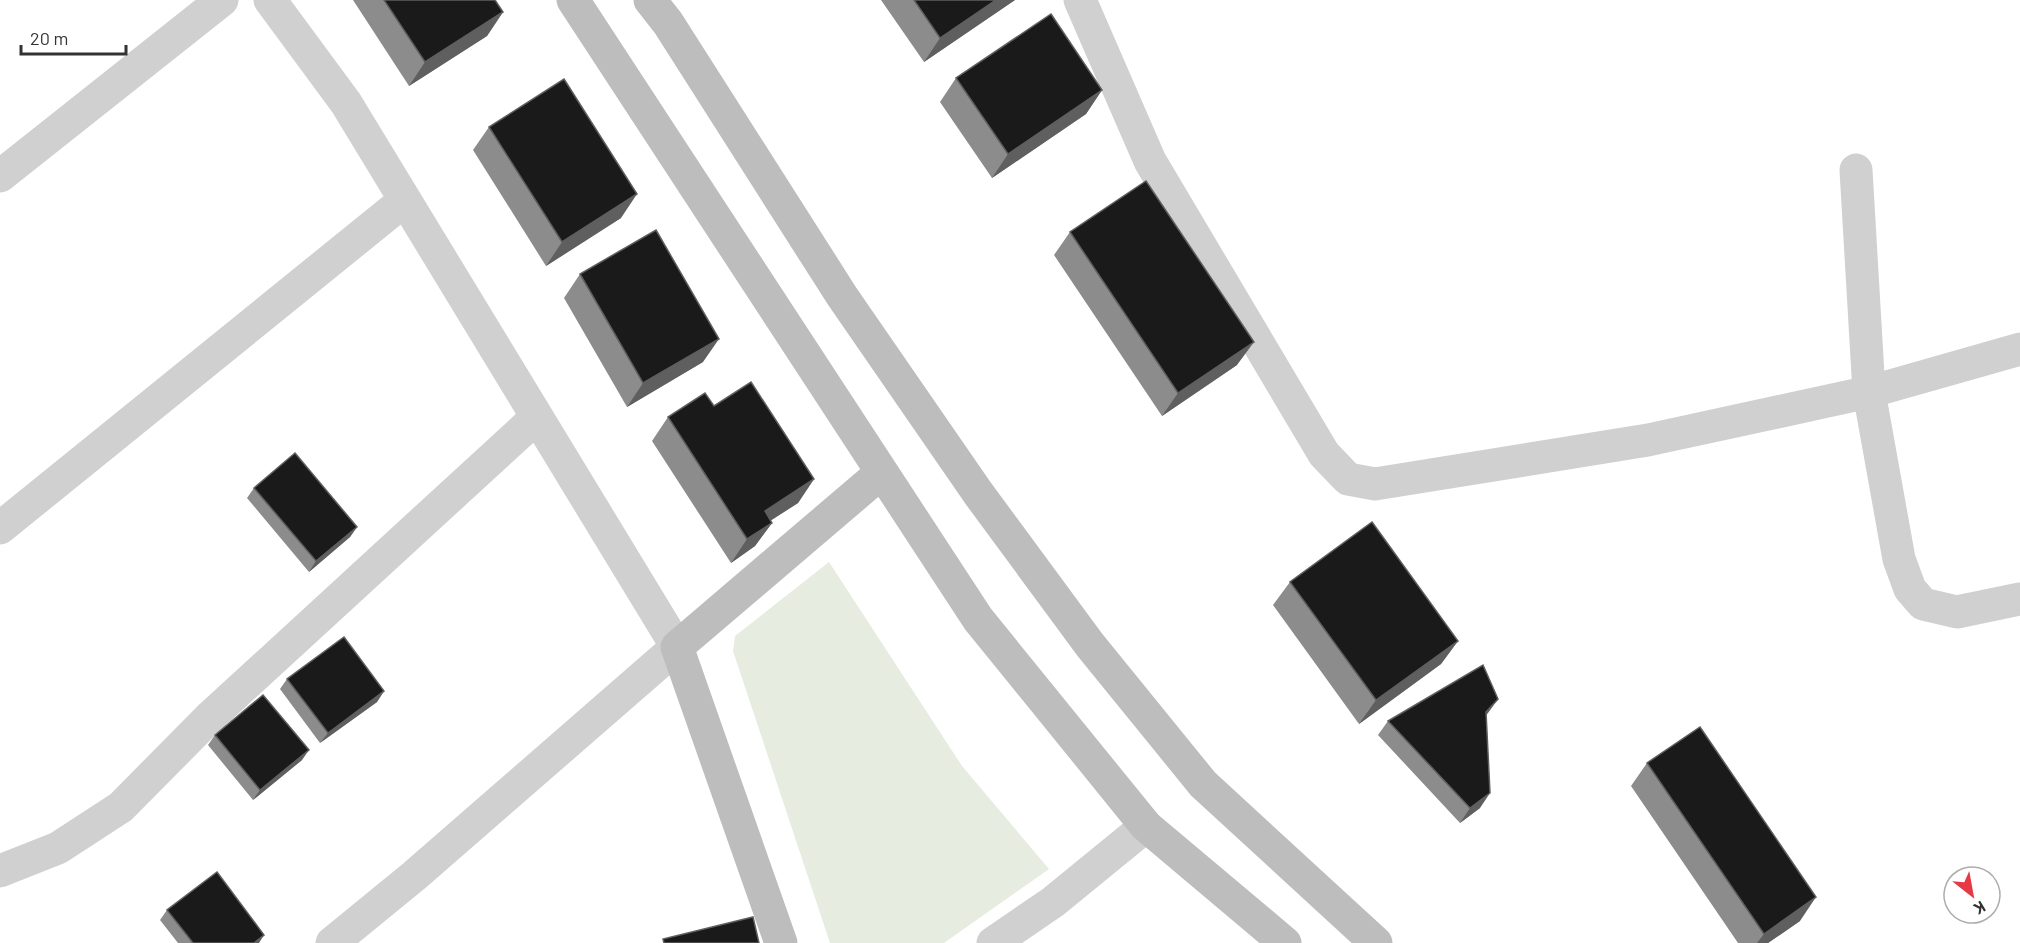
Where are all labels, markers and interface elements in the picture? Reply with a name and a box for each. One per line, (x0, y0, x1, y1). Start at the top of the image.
scale bar (21, 18, 126, 56)
text: 20 m (30, 27, 68, 49)
north arrow (1942, 865, 2002, 925)
text: K (1971, 898, 1989, 919)

